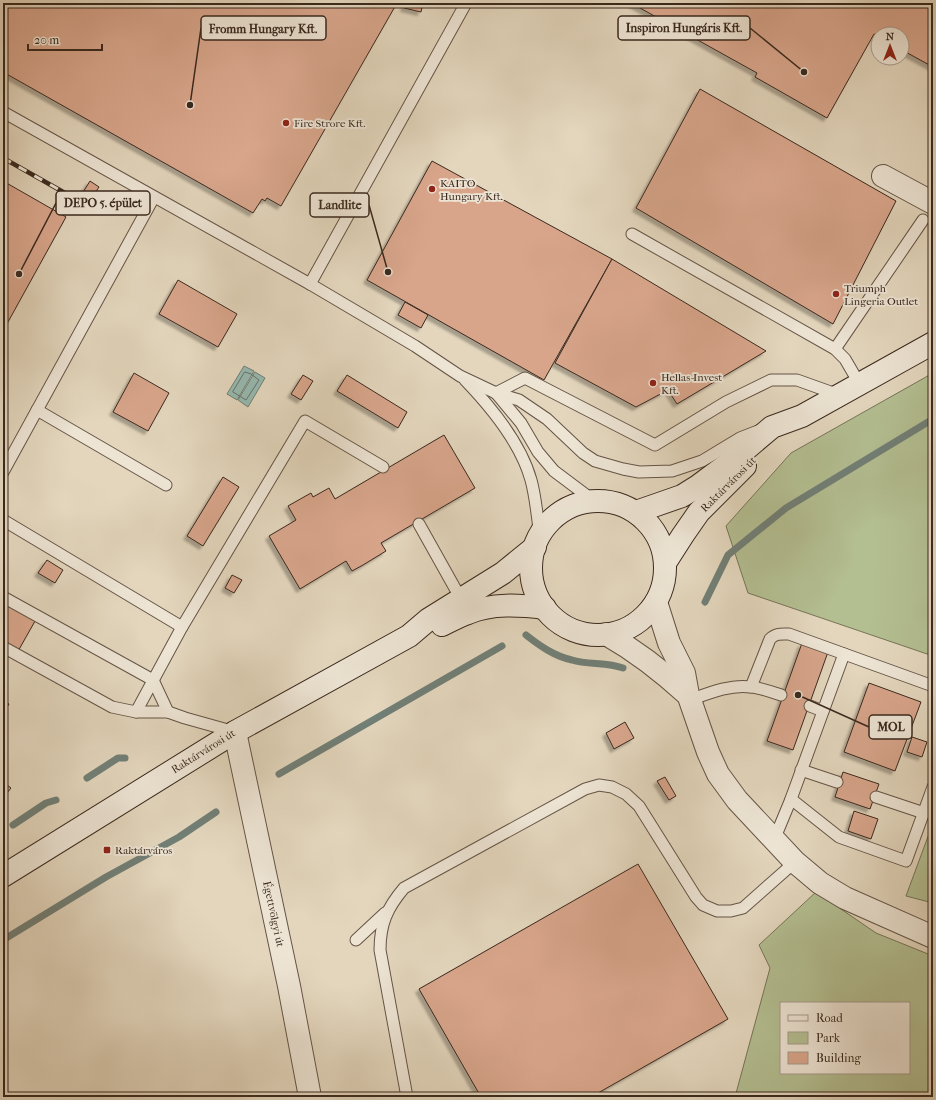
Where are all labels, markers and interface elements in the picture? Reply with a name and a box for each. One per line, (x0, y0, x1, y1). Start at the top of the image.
callout: Fromm Hungary Kft. (201, 16, 326, 40)
callout: Inspiron Hungáris Kft. (618, 16, 750, 40)
text: Inspiron Hungáris Kft. (626, 21, 743, 36)
text: Fromm Hungary Kft. (208, 22, 318, 37)
scale bar (28, 26, 102, 52)
north arrow (870, 26, 910, 66)
text: N (886, 30, 895, 43)
text: 20 m (34, 33, 59, 47)
place label: Fire Strore Kft. (294, 117, 365, 130)
marker: Fire Strore Kft. (281, 118, 291, 128)
place label: KAITO Hungary Kft. (440, 177, 503, 203)
marker: KAITO Hungary Kft. (427, 184, 437, 194)
callout: DEPO 5. épület (56, 191, 150, 215)
callout: Landlite (310, 193, 369, 217)
text: DEPO 5. épület (64, 196, 143, 211)
text: Landlite (318, 198, 362, 212)
place label: Triumph Lingeria Outlet (844, 282, 918, 308)
marker: Triumph Lingeria Outlet (831, 289, 841, 299)
place label: Hellas-Invest Kft. (661, 371, 722, 397)
marker: Hellas-Invest Kft. (648, 378, 658, 388)
street label: Raktárvárosi út (698, 454, 759, 515)
callout: MOL (869, 715, 912, 739)
text: MOL (876, 720, 905, 734)
street label: Raktárvárosi út (169, 727, 238, 776)
place label: Raktárváros (115, 844, 172, 857)
marker: Raktárváros (102, 845, 112, 855)
street label: Égettvölgyi út (260, 880, 287, 948)
legend (780, 1002, 910, 1074)
text: Road (816, 1011, 843, 1025)
text: Park (816, 1031, 841, 1045)
text: Building (816, 1051, 861, 1065)

